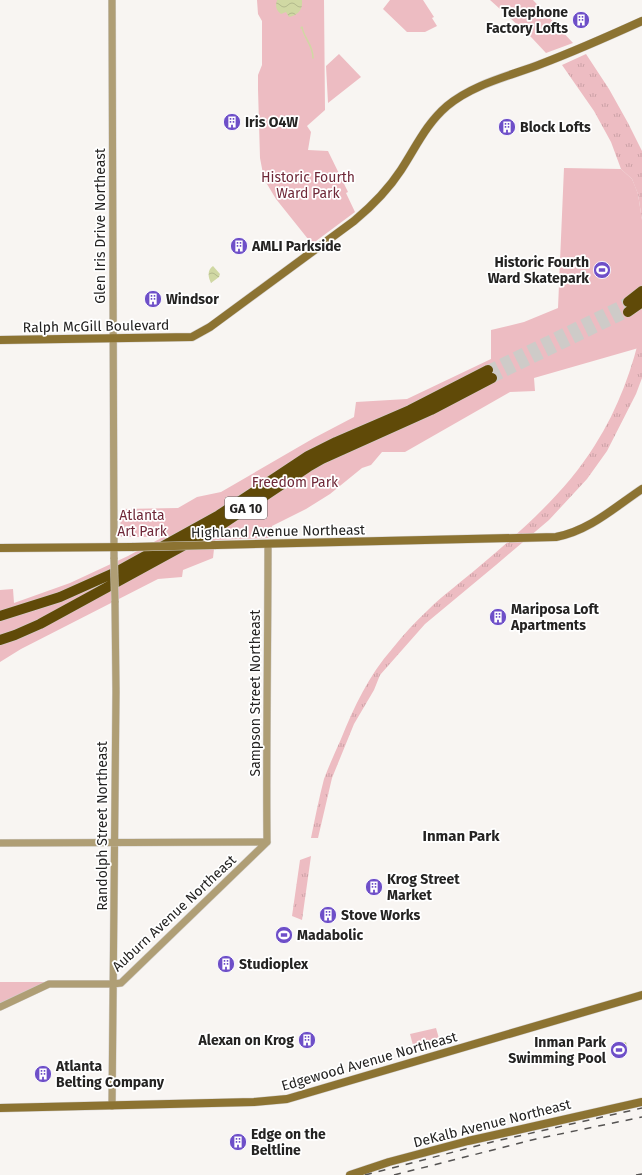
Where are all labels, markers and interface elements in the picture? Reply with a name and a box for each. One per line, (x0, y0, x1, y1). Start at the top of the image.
place label: Telephone Factory Lofts (486, 4, 568, 37)
building icon: Telephone Factory Lofts (571, 10, 591, 30)
building icon: Iris O4W (222, 112, 242, 132)
place label: Iris O4W (245, 114, 298, 131)
building icon: Block Lofts (497, 117, 517, 137)
place label: Block Lofts (520, 119, 591, 136)
street label: Glen Iris Drive Northeast (92, 147, 109, 304)
park label: Historic Fourth Ward Park (261, 169, 355, 202)
building icon: AMLI Parkside (229, 236, 249, 256)
place label: AMLI Parkside (251, 238, 342, 255)
place label: Historic Fourth Ward Skatepark (488, 254, 589, 287)
sports icon: Historic Fourth Ward Skatepark (592, 260, 612, 280)
building icon: Windsor (143, 289, 163, 309)
place label: Windsor (166, 291, 219, 308)
street label: Ralph McGill Boulevard (23, 317, 169, 336)
park label: Freedom Park (252, 474, 339, 491)
road number: GA 10 (225, 497, 267, 519)
park label: Atlanta Art Park (117, 507, 168, 540)
street label: Highland Avenue Northeast (191, 521, 366, 542)
place label: Mariposa Loft Apartments (510, 601, 599, 634)
building icon: Mariposa Loft Apartments (488, 607, 508, 627)
street label: Sampson Street Northeast (247, 609, 264, 776)
street label: Randolph Street Northeast (94, 740, 111, 911)
district label: Inman Park (423, 827, 500, 845)
street label: Auburn Avenue Northeast (109, 851, 240, 975)
place label: Krog Street Market (387, 871, 460, 904)
building icon: Krog Street Market (364, 877, 384, 897)
building icon: Stove Works (318, 905, 338, 925)
place label: Stove Works (341, 907, 421, 924)
sports icon: Madabolic (274, 925, 294, 945)
place label: Madabolic (297, 927, 363, 944)
building icon: Studioplex (216, 954, 236, 974)
place label: Studioplex (239, 956, 309, 973)
street label: Edgewood Avenue Northeast (279, 1028, 460, 1095)
building icon: Alexan on Krog (297, 1030, 317, 1050)
place label: Alexan on Krog (198, 1032, 294, 1049)
place label: Inman Park Swimming Pool (508, 1034, 607, 1067)
sports icon: Inman Park Swimming Pool (609, 1040, 629, 1060)
place label: Atlanta Belting Company (55, 1058, 165, 1091)
building icon: Atlanta Belting Company (33, 1064, 53, 1084)
street label: DeKalb Avenue Northeast (412, 1095, 573, 1151)
place label: Edge on the Beltline (251, 1126, 326, 1159)
building icon: Edge on the Beltline (228, 1132, 248, 1152)

